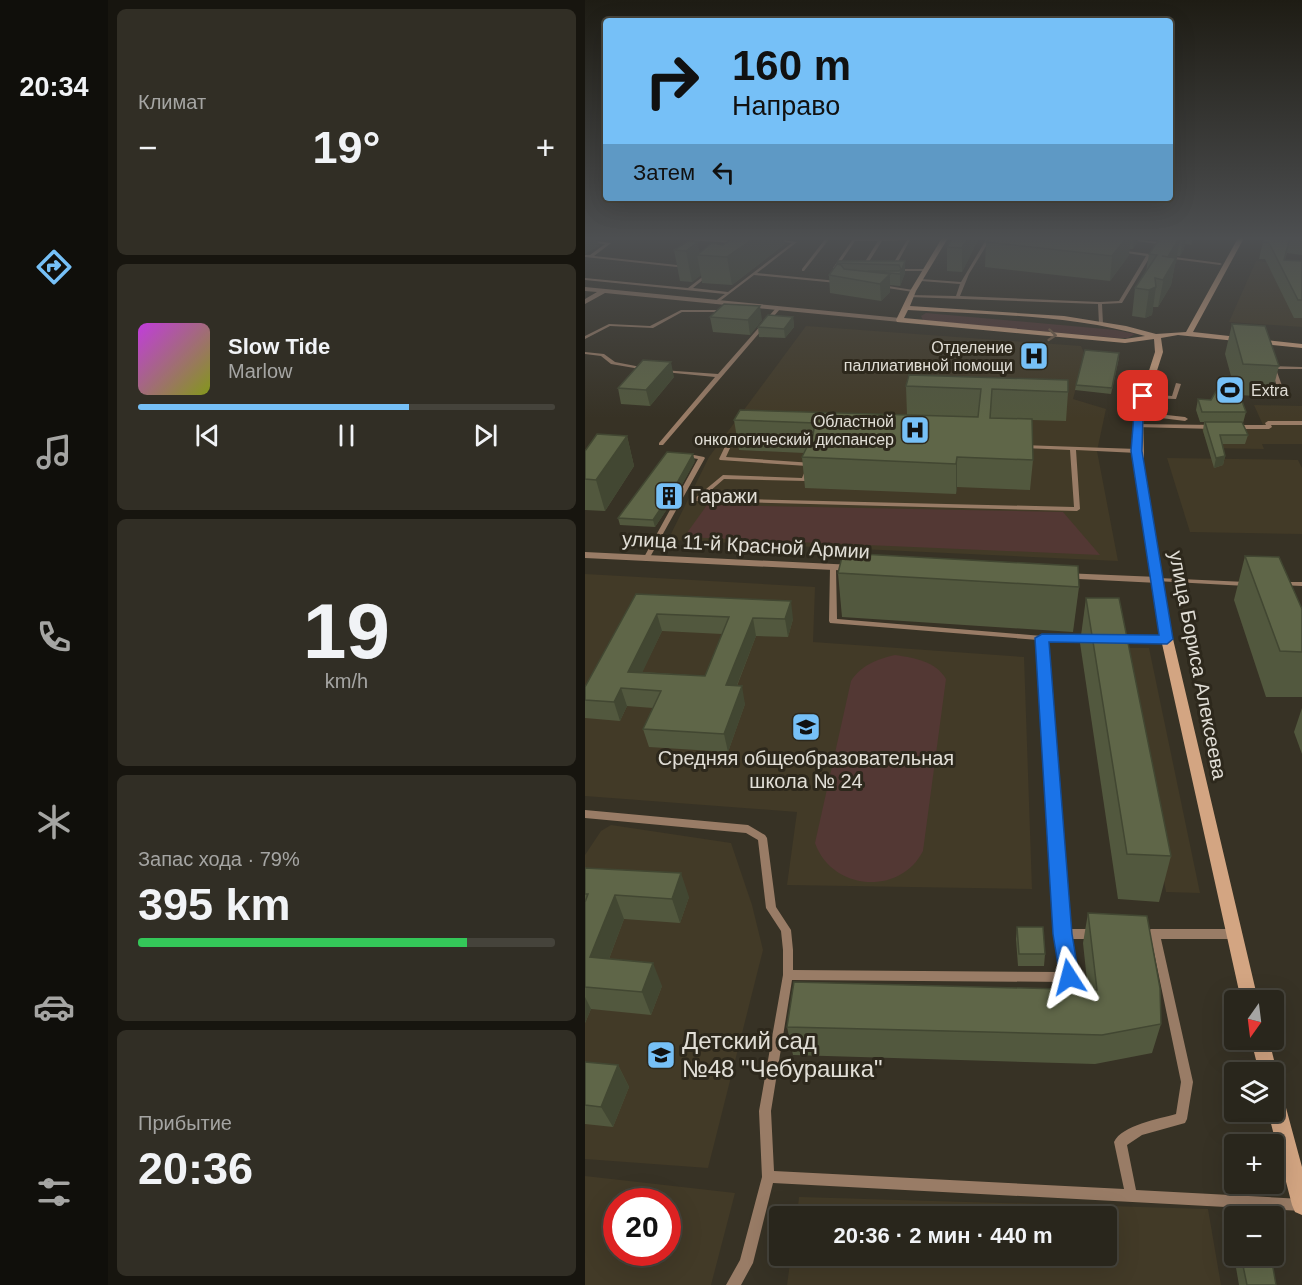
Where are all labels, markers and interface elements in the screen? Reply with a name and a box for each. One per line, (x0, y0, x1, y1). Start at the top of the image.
icon: right (633, 42, 711, 120)
text: 160 m (732, 42, 851, 89)
text: 20:34 (19, 72, 89, 102)
text: Климат (138, 91, 206, 113)
text: Направо (732, 91, 840, 121)
text: 19° (312, 122, 381, 173)
text: − (138, 129, 157, 166)
text: + (536, 129, 555, 166)
icon: left (707, 156, 740, 189)
text: Затем (633, 160, 695, 185)
icon: directions (33, 246, 75, 288)
one-way arrow (1047, 328, 1056, 341)
text: Slow Tide (228, 334, 330, 359)
place label: Отделение паллиативной помощи (844, 339, 1013, 374)
hospital icon: Отделение паллиативной помощи (1018, 340, 1050, 372)
text: Marlow (228, 360, 292, 382)
pin (1117, 370, 1168, 421)
sports icon: Extra (1214, 374, 1246, 406)
icon: arrive (1126, 379, 1159, 412)
place label: Extra (1251, 382, 1288, 399)
place label: Областной онкологический диспансер (694, 413, 894, 448)
hospital icon: Областной онкологический диспансер (899, 414, 931, 446)
icon: previous (191, 419, 224, 452)
icon: pause (330, 419, 363, 452)
icon: next (469, 419, 502, 452)
icon: music (33, 431, 75, 473)
building icon: Гаражи (653, 480, 685, 512)
place label: Гаражи (690, 485, 758, 507)
street label: улица 11-й Красной Армии (622, 528, 870, 562)
street label: улица Бориса Алексеева (1165, 549, 1231, 782)
text: 19 (303, 587, 390, 675)
icon: phone (33, 616, 75, 658)
text: km/h (325, 670, 368, 692)
school or university icon: Средняя общеобразовательная школа № 24 (790, 711, 822, 743)
place label: Средняя общеобразовательная школа № 24 (658, 747, 954, 792)
icon: climate (33, 801, 75, 843)
text: Запас хода · 79% (138, 848, 300, 870)
text: 395 km (138, 879, 291, 930)
position arrow (1037, 945, 1101, 1009)
icon: car (33, 986, 75, 1028)
north arrow (1224, 990, 1284, 1050)
map controls (1224, 990, 1284, 1266)
place label: Детский сад №48 "Чебурашка" (682, 1027, 883, 1082)
school or university icon: Детский сад №48 "Чебурашка" (645, 1039, 677, 1071)
button: layers (1224, 1062, 1284, 1122)
text: Прибытие (138, 1112, 232, 1134)
button: + (1224, 1134, 1284, 1194)
text: 20:36 (138, 1143, 253, 1194)
icon: filters (33, 1171, 75, 1213)
speed limit sign: 20 (603, 1188, 681, 1266)
button: − (1224, 1206, 1284, 1266)
text: 20:36 · 2 мин · 440 m (833, 1223, 1053, 1248)

